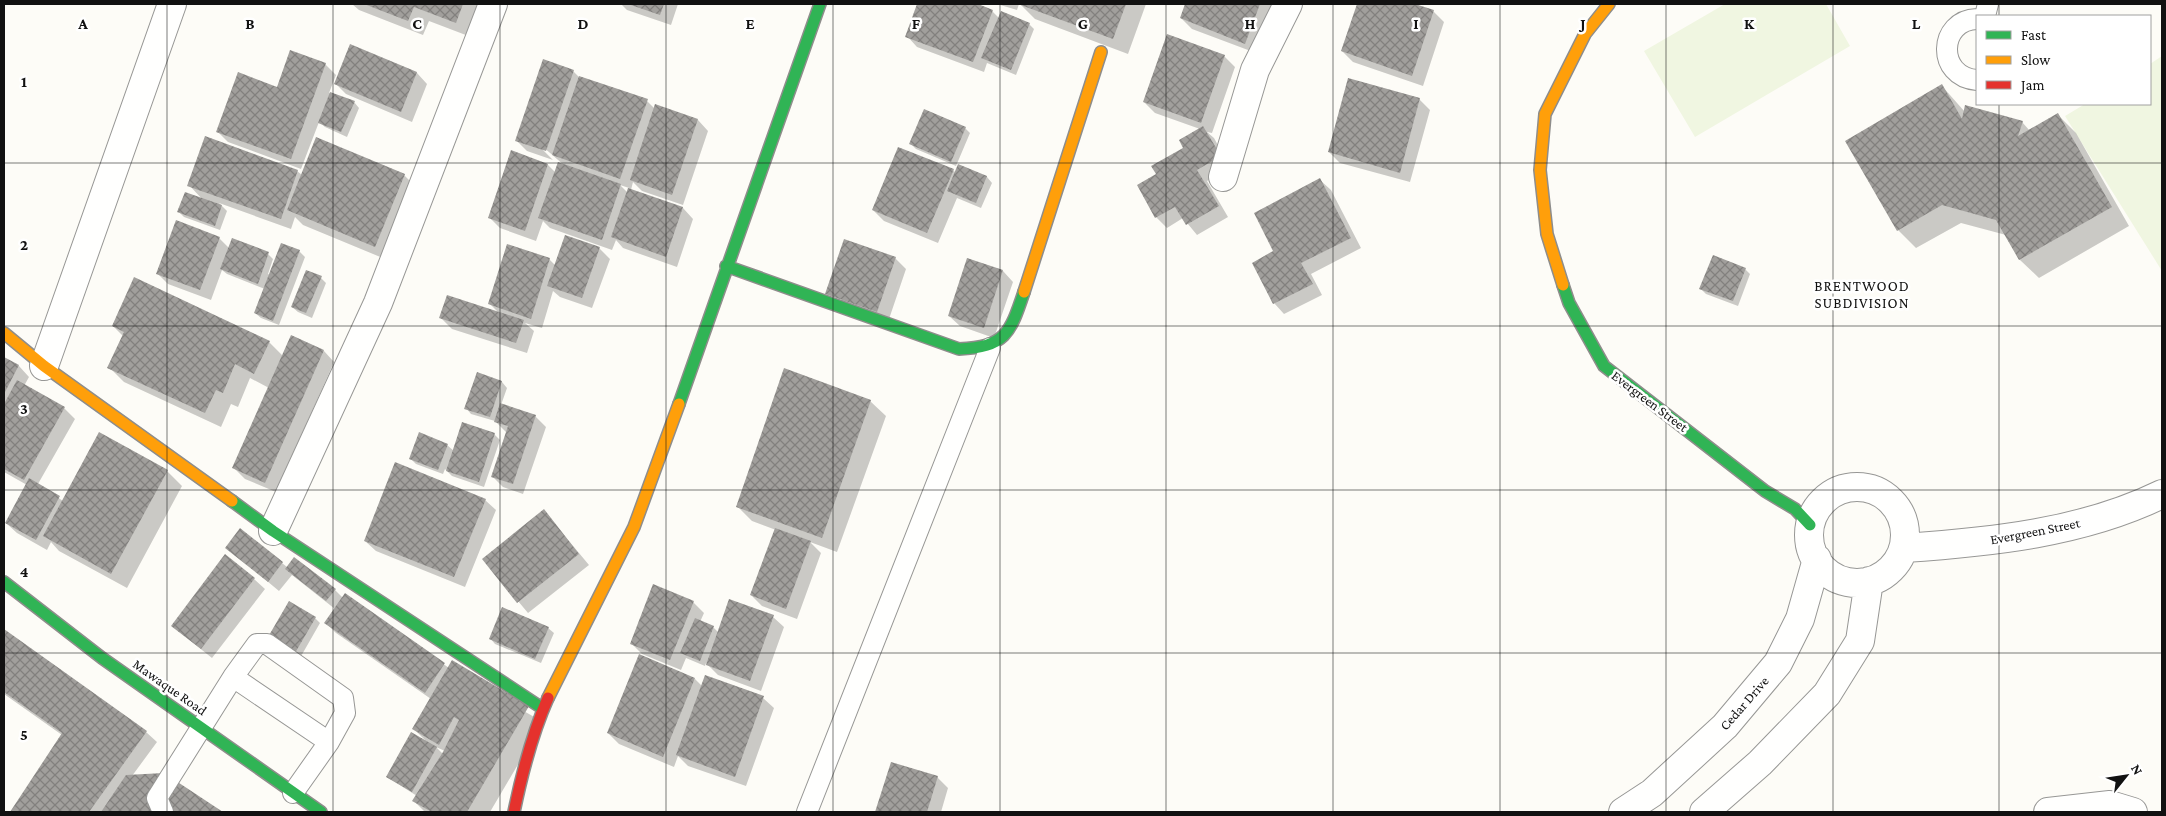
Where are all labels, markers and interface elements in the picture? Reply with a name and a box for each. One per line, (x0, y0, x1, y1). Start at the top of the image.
text: A (77, 15, 88, 32)
text: B (245, 15, 255, 32)
text: C (412, 15, 422, 32)
text: D (577, 15, 589, 32)
text: E (745, 15, 755, 32)
text: F (912, 15, 921, 32)
text: G (1078, 15, 1088, 32)
text: H (1245, 15, 1256, 32)
text: I (1413, 15, 1419, 32)
text: J (1578, 15, 1586, 32)
text: K (1744, 15, 1755, 32)
text: L (1912, 15, 1921, 32)
legend (1976, 15, 2151, 105)
text: Fast (2021, 27, 2047, 43)
text: Slow (2021, 52, 2051, 68)
text: 1 (21, 73, 27, 90)
text: Jam (2019, 77, 2044, 94)
text: 2 (20, 236, 28, 253)
district label: BRENTWOOD SUBDIVISION (1814, 278, 1910, 311)
street label: Evergreen Street (1609, 367, 1692, 435)
text: 3 (20, 400, 28, 417)
street label: Evergreen Street (1989, 514, 2082, 548)
text: 4 (20, 563, 29, 580)
street label: Mawaque Road (130, 656, 211, 719)
street label: Cedar Drive (1716, 673, 1772, 733)
text: 5 (20, 726, 28, 743)
north arrow (2101, 751, 2151, 801)
text: N (2128, 761, 2147, 778)

